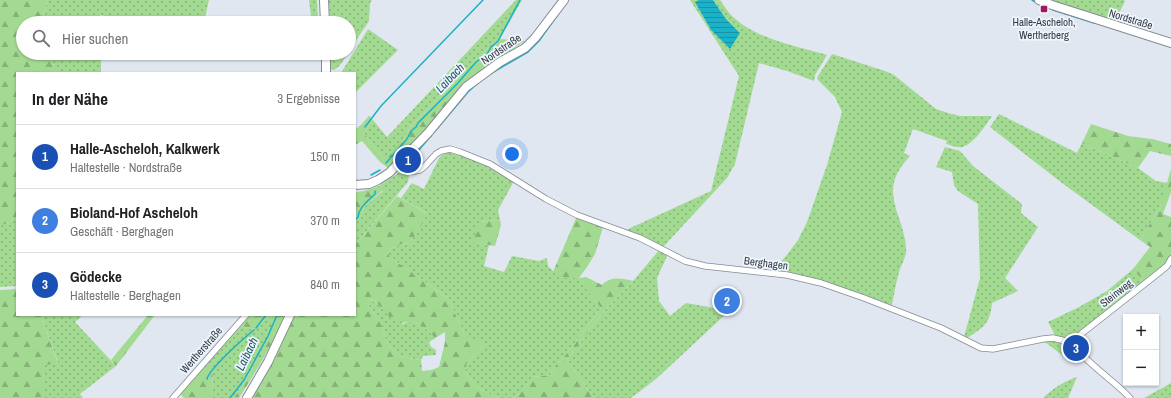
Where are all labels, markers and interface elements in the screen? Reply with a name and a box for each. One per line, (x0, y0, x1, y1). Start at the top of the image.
marker: Halle-Ascheloh, Wertherberg (1039, 4, 1049, 14)
street label: Nordstraße (1107, 6, 1155, 32)
place label: Halle-Ascheloh, Wertherberg (1012, 15, 1076, 42)
search box (16, 16, 356, 60)
icon: search (30, 27, 52, 49)
text: Hier suchen (62, 28, 128, 49)
street label: Nordstraße (478, 31, 524, 67)
water label: Laibach (432, 60, 468, 96)
text: In der Nähe (32, 87, 108, 110)
text: 3 Ergebnisse (277, 90, 340, 107)
text: Halle-Ascheloh, Kalkwerk (70, 138, 220, 159)
your location (502, 144, 522, 164)
pin: 1 (395, 145, 421, 175)
text: 1 (42, 148, 48, 165)
text: 150 m (310, 148, 340, 165)
text: Haltestelle · Nordstraße (70, 159, 182, 176)
text: Bioland-Hof Ascheloh (70, 202, 198, 223)
text: 2 (42, 212, 48, 229)
text: 370 m (310, 212, 340, 229)
text: Geschäft · Berghagen (70, 223, 174, 240)
street label: Berghagen (743, 253, 789, 273)
text: Gödecke (70, 266, 122, 287)
text: 3 (42, 276, 48, 293)
text: 840 m (310, 276, 340, 293)
street label: Steinweg (1097, 276, 1135, 310)
pin: 2 (714, 286, 740, 316)
text: Haltestelle · Berghagen (70, 287, 181, 304)
map controls (1123, 314, 1159, 386)
button: + (1123, 314, 1159, 350)
street label: Wertherstraße (177, 324, 225, 376)
pin: 3 (1063, 333, 1089, 363)
water label: Laibach (232, 335, 262, 373)
button: − (1123, 350, 1159, 386)

